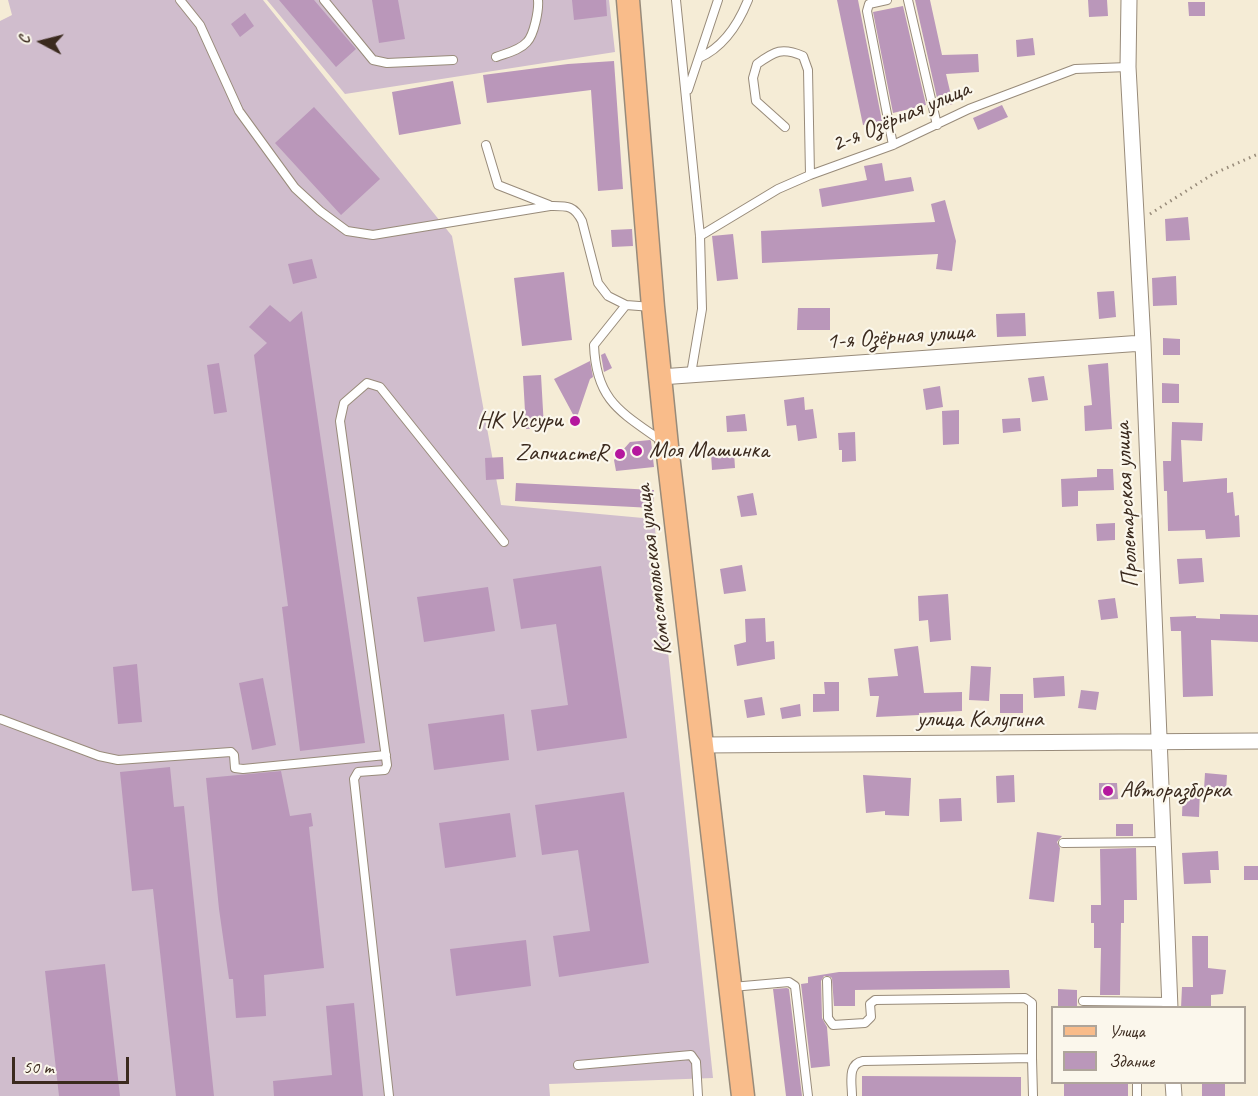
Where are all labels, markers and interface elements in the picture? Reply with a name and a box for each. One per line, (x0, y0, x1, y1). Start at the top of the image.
north arrow (12, 12, 72, 72)
text: С (14, 35, 35, 45)
street label: 2-я Озёрная улица (827, 75, 975, 159)
street label: 1-я Озёрная улица (825, 317, 975, 357)
place label: НК Уссури (477, 407, 563, 435)
marker: НК Уссури (568, 414, 582, 428)
street label: Пролетарская улица (1108, 421, 1146, 589)
place label: Моя Машинка (649, 437, 769, 465)
place label: ZапчастеR (515, 440, 608, 468)
marker: Моя Машинка (630, 444, 644, 458)
marker: ZапчастеR (613, 447, 627, 461)
street label: Комсомольская улица (629, 483, 679, 657)
street label: улица Калугина (917, 706, 1043, 734)
place label: Авторазборка (1120, 777, 1231, 805)
marker: Авторазборка (1101, 784, 1115, 798)
legend (1051, 1006, 1246, 1084)
text: Улица (1109, 1020, 1145, 1042)
scale bar (15, 1045, 132, 1083)
text: Здание (1109, 1050, 1154, 1072)
text: 50 m (23, 1056, 54, 1078)

